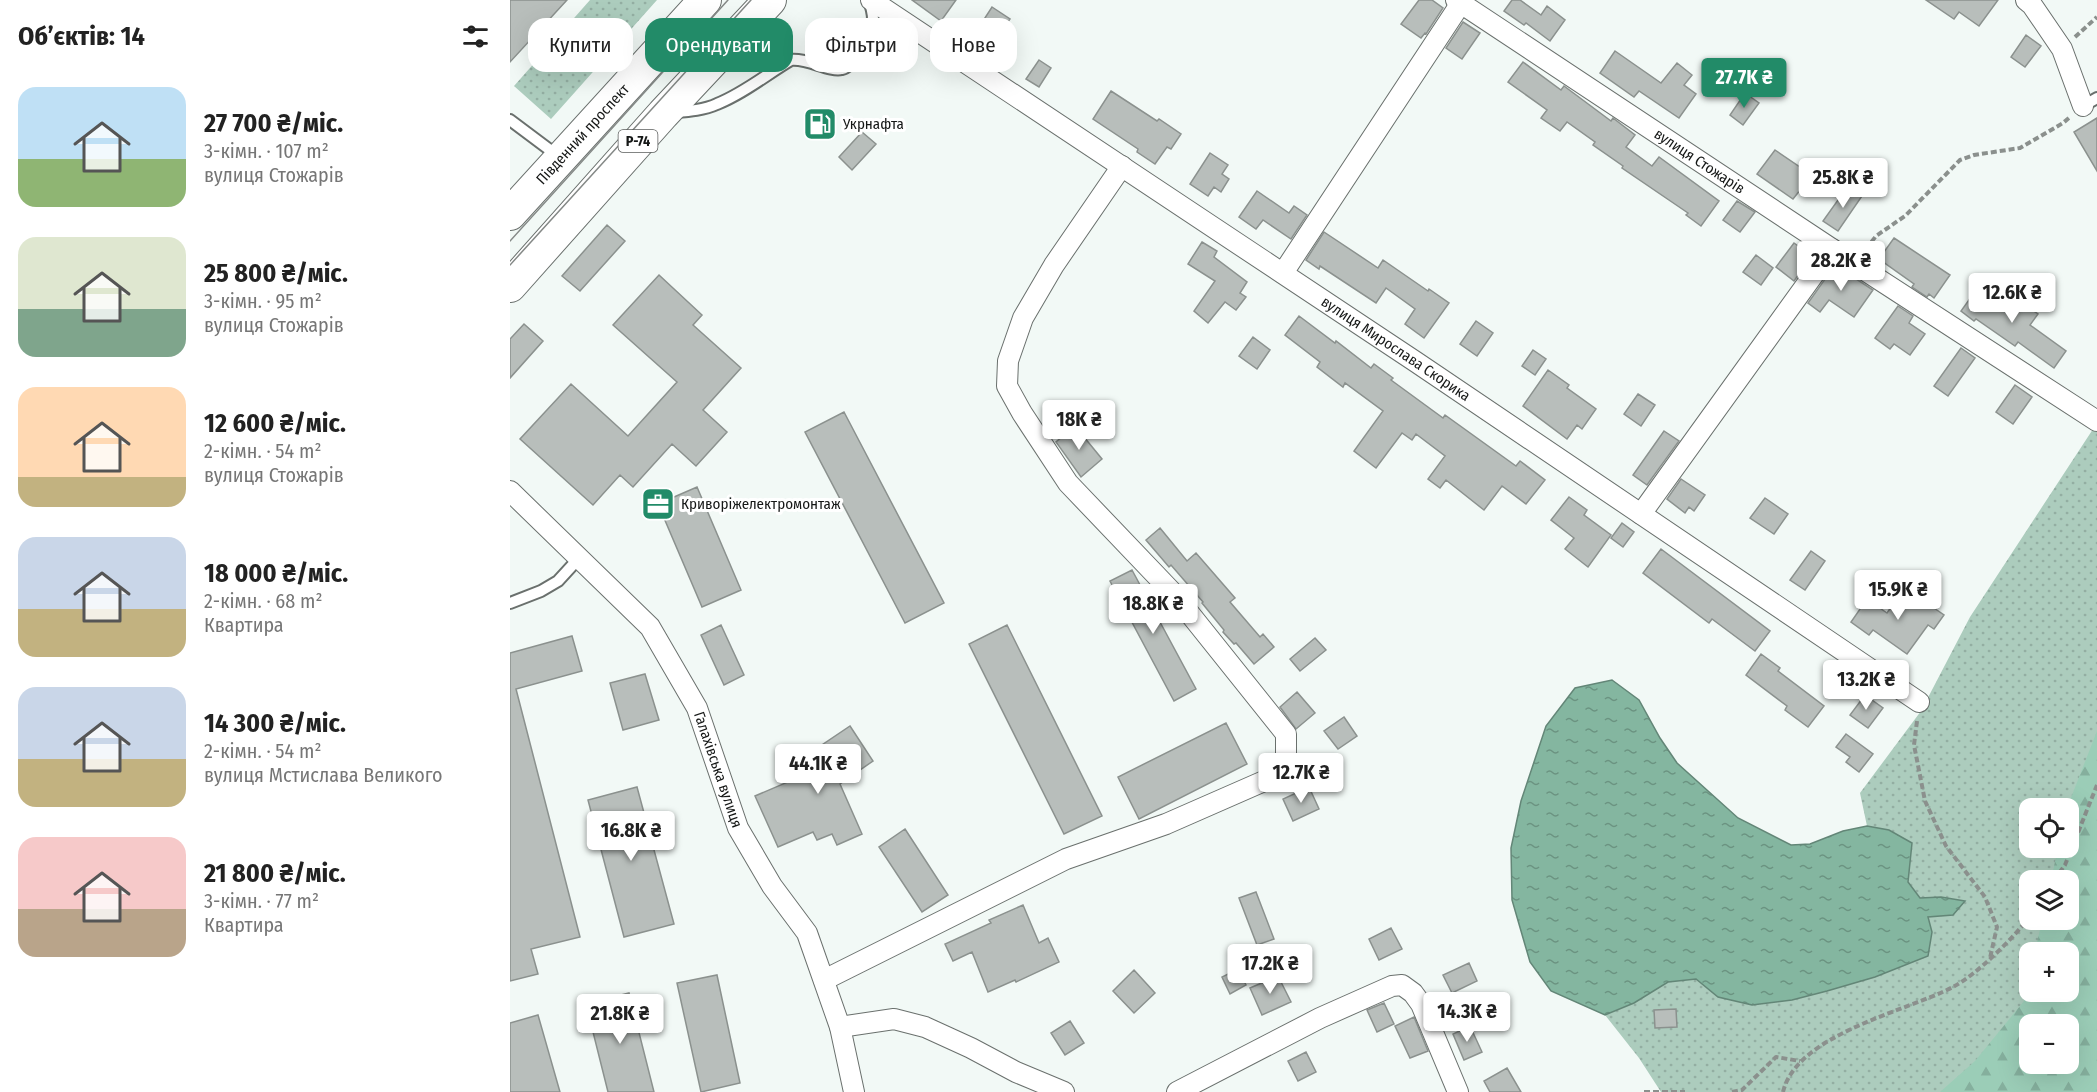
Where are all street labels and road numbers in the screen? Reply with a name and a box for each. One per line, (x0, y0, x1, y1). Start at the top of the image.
street label: Південний проспект (532, 80, 634, 188)
street label: вулиця Стожарів (1651, 125, 1748, 198)
road number: Р-74 (618, 130, 658, 152)
street label: вулиця Мирослава Скорика (1318, 293, 1474, 405)
street label: Галахівська вулиця (690, 709, 746, 830)

